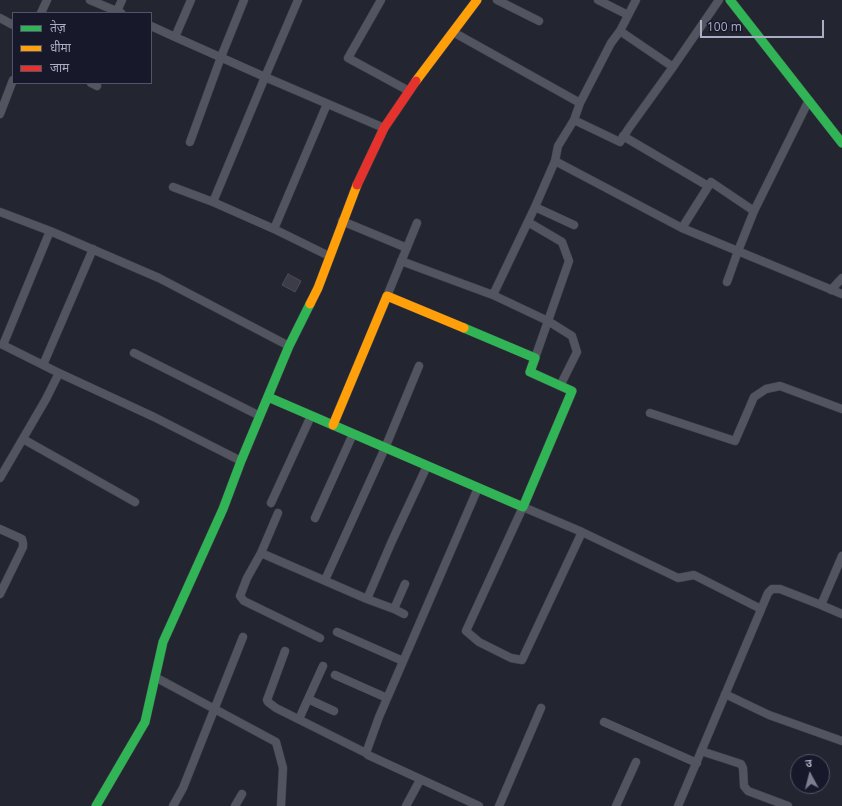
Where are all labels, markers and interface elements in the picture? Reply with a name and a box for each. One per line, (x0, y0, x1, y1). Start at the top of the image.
legend (12, 12, 152, 84)
scale bar (702, 12, 826, 38)
text: 100 m (707, 18, 742, 35)
text: तेज़ (50, 19, 66, 36)
text: धीमा (50, 39, 71, 56)
text: जाम (50, 59, 69, 76)
north arrow (790, 754, 830, 794)
text: उ (804, 755, 813, 770)

